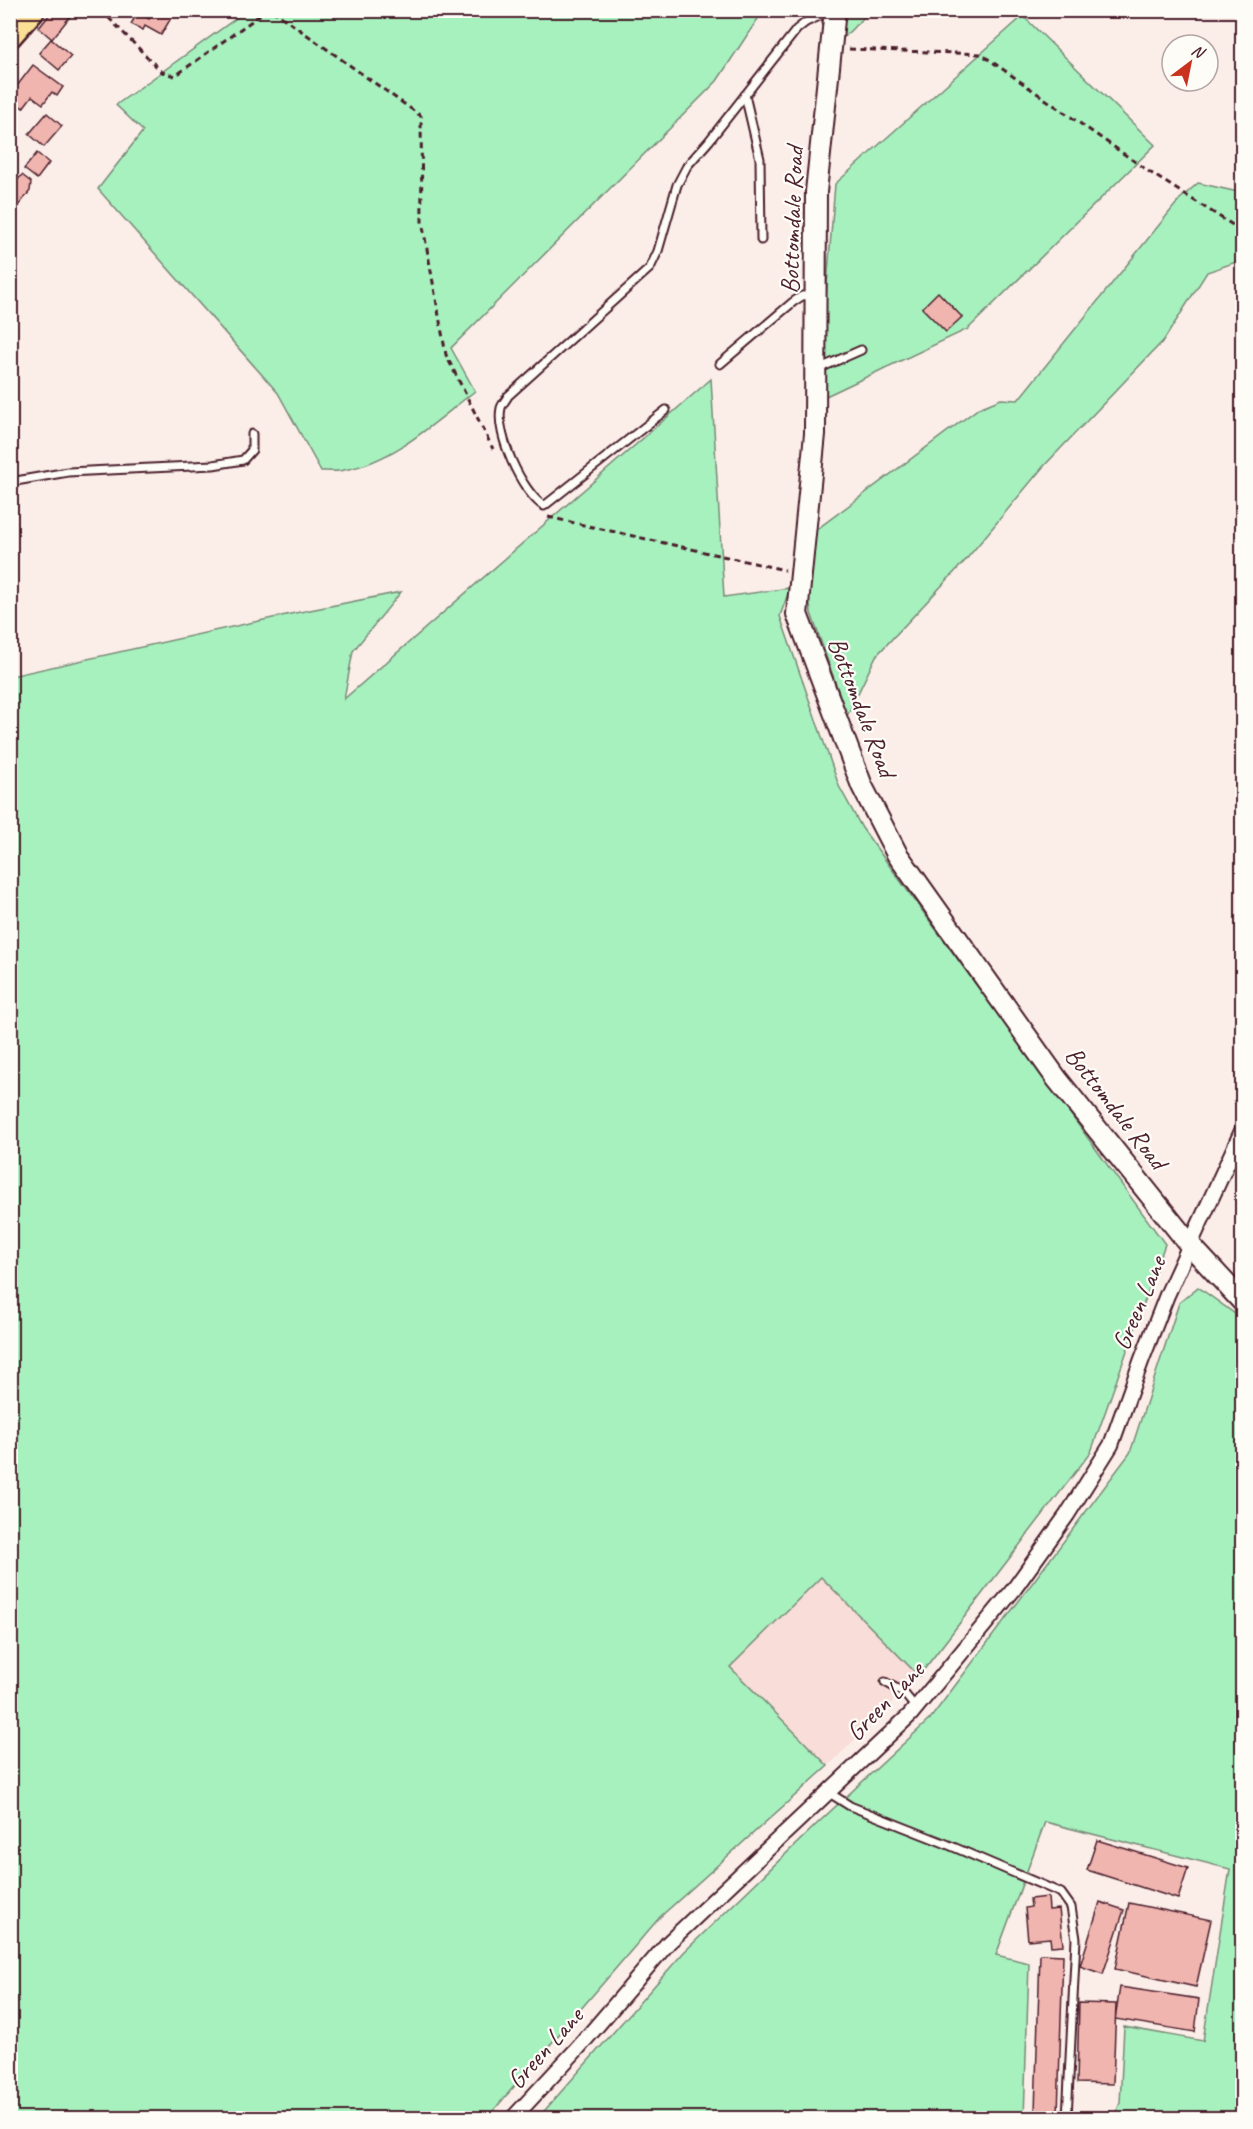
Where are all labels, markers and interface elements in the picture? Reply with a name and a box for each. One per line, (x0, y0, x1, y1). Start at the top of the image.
north arrow (1160, 33, 1220, 93)
text: N (1188, 40, 1210, 64)
street label: Bottomdale Road (773, 142, 811, 294)
street label: Bottomdale Road (820, 632, 905, 785)
street label: Bottomdale Road (1058, 1040, 1177, 1179)
street label: Green Lane (1105, 1249, 1174, 1355)
street label: Green Lane (839, 1652, 933, 1748)
street label: Green Lane (500, 1998, 592, 2096)

